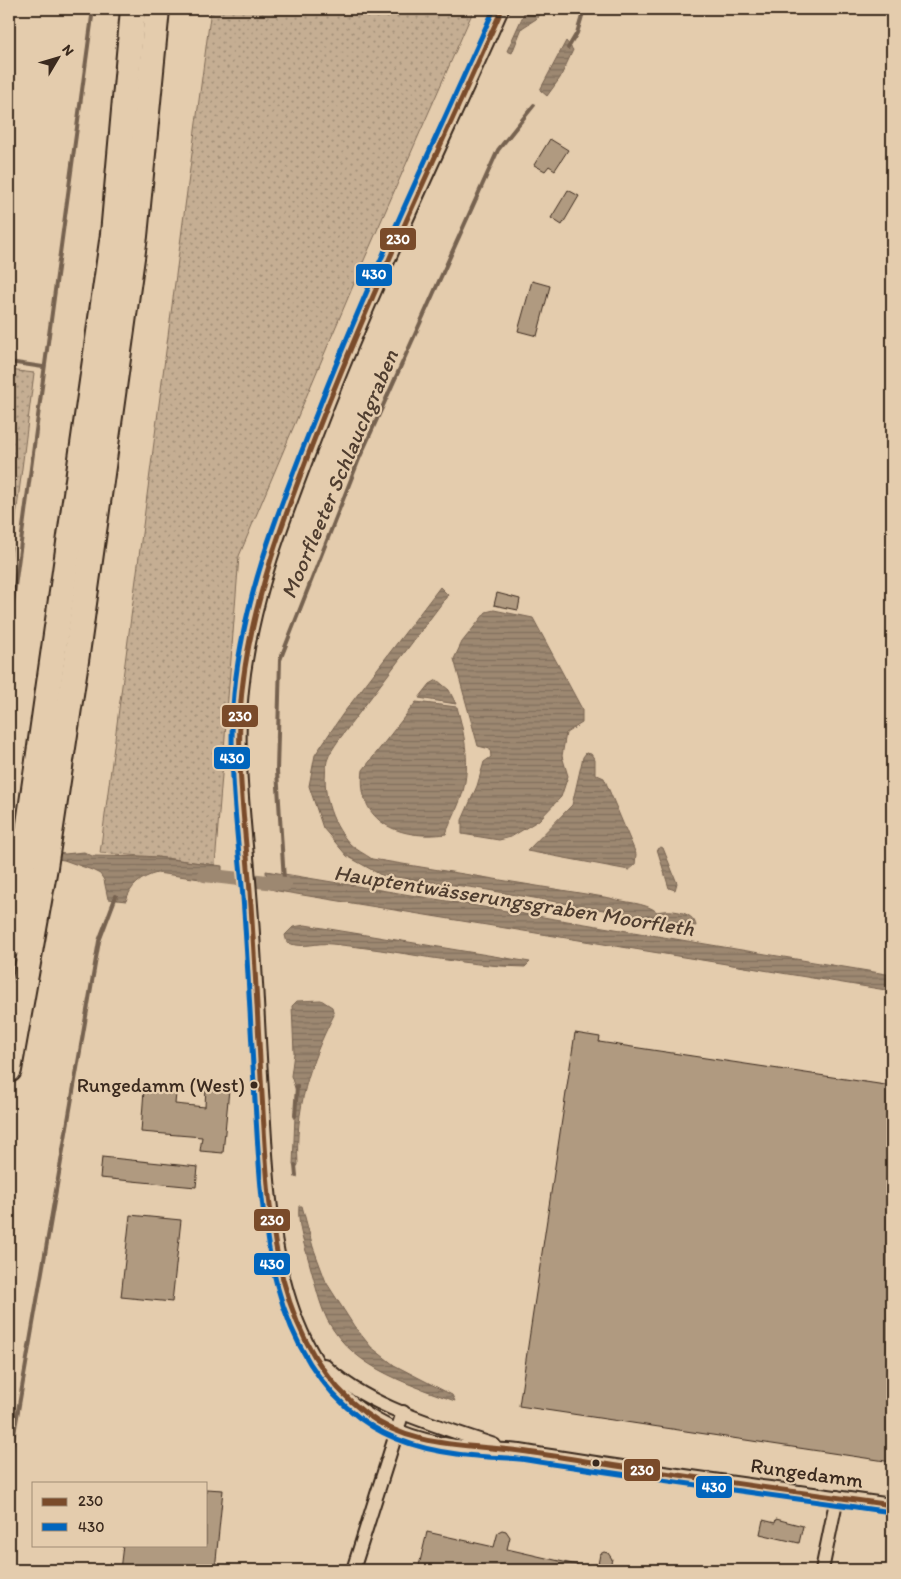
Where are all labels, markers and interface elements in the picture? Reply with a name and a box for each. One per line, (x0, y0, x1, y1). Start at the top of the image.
north arrow (32, 32, 82, 82)
text: N (58, 41, 77, 59)
line badge: 230 (379, 227, 417, 251)
text: 230 (386, 231, 410, 248)
line badge: 430 (355, 263, 393, 287)
text: 430 (362, 266, 387, 283)
water label: Moorfleeter Schlauchgraben (275, 346, 404, 603)
line badge: 230 (221, 704, 259, 728)
text: 230 (228, 708, 252, 725)
line badge: 430 (213, 746, 251, 770)
text: 430 (220, 750, 245, 767)
water label: Hauptentwässerungsgraben Moorfleth (332, 859, 697, 942)
place label: Rungedamm (West) (77, 1073, 245, 1097)
marker: Rungedamm (West) (249, 1080, 259, 1090)
line badge: 230 (253, 1208, 291, 1232)
text: 230 (260, 1212, 284, 1229)
line badge: 430 (253, 1252, 291, 1276)
text: 430 (260, 1256, 285, 1273)
street label: Rungedamm (749, 1452, 865, 1493)
unlabelled marker (591, 1458, 601, 1468)
line badge: 230 (623, 1458, 661, 1482)
text: 230 (630, 1462, 654, 1479)
line badge: 430 (695, 1475, 733, 1499)
text: 430 (702, 1479, 727, 1496)
legend (32, 1482, 208, 1546)
text: 230 (78, 1492, 103, 1510)
text: 430 (78, 1518, 104, 1536)

